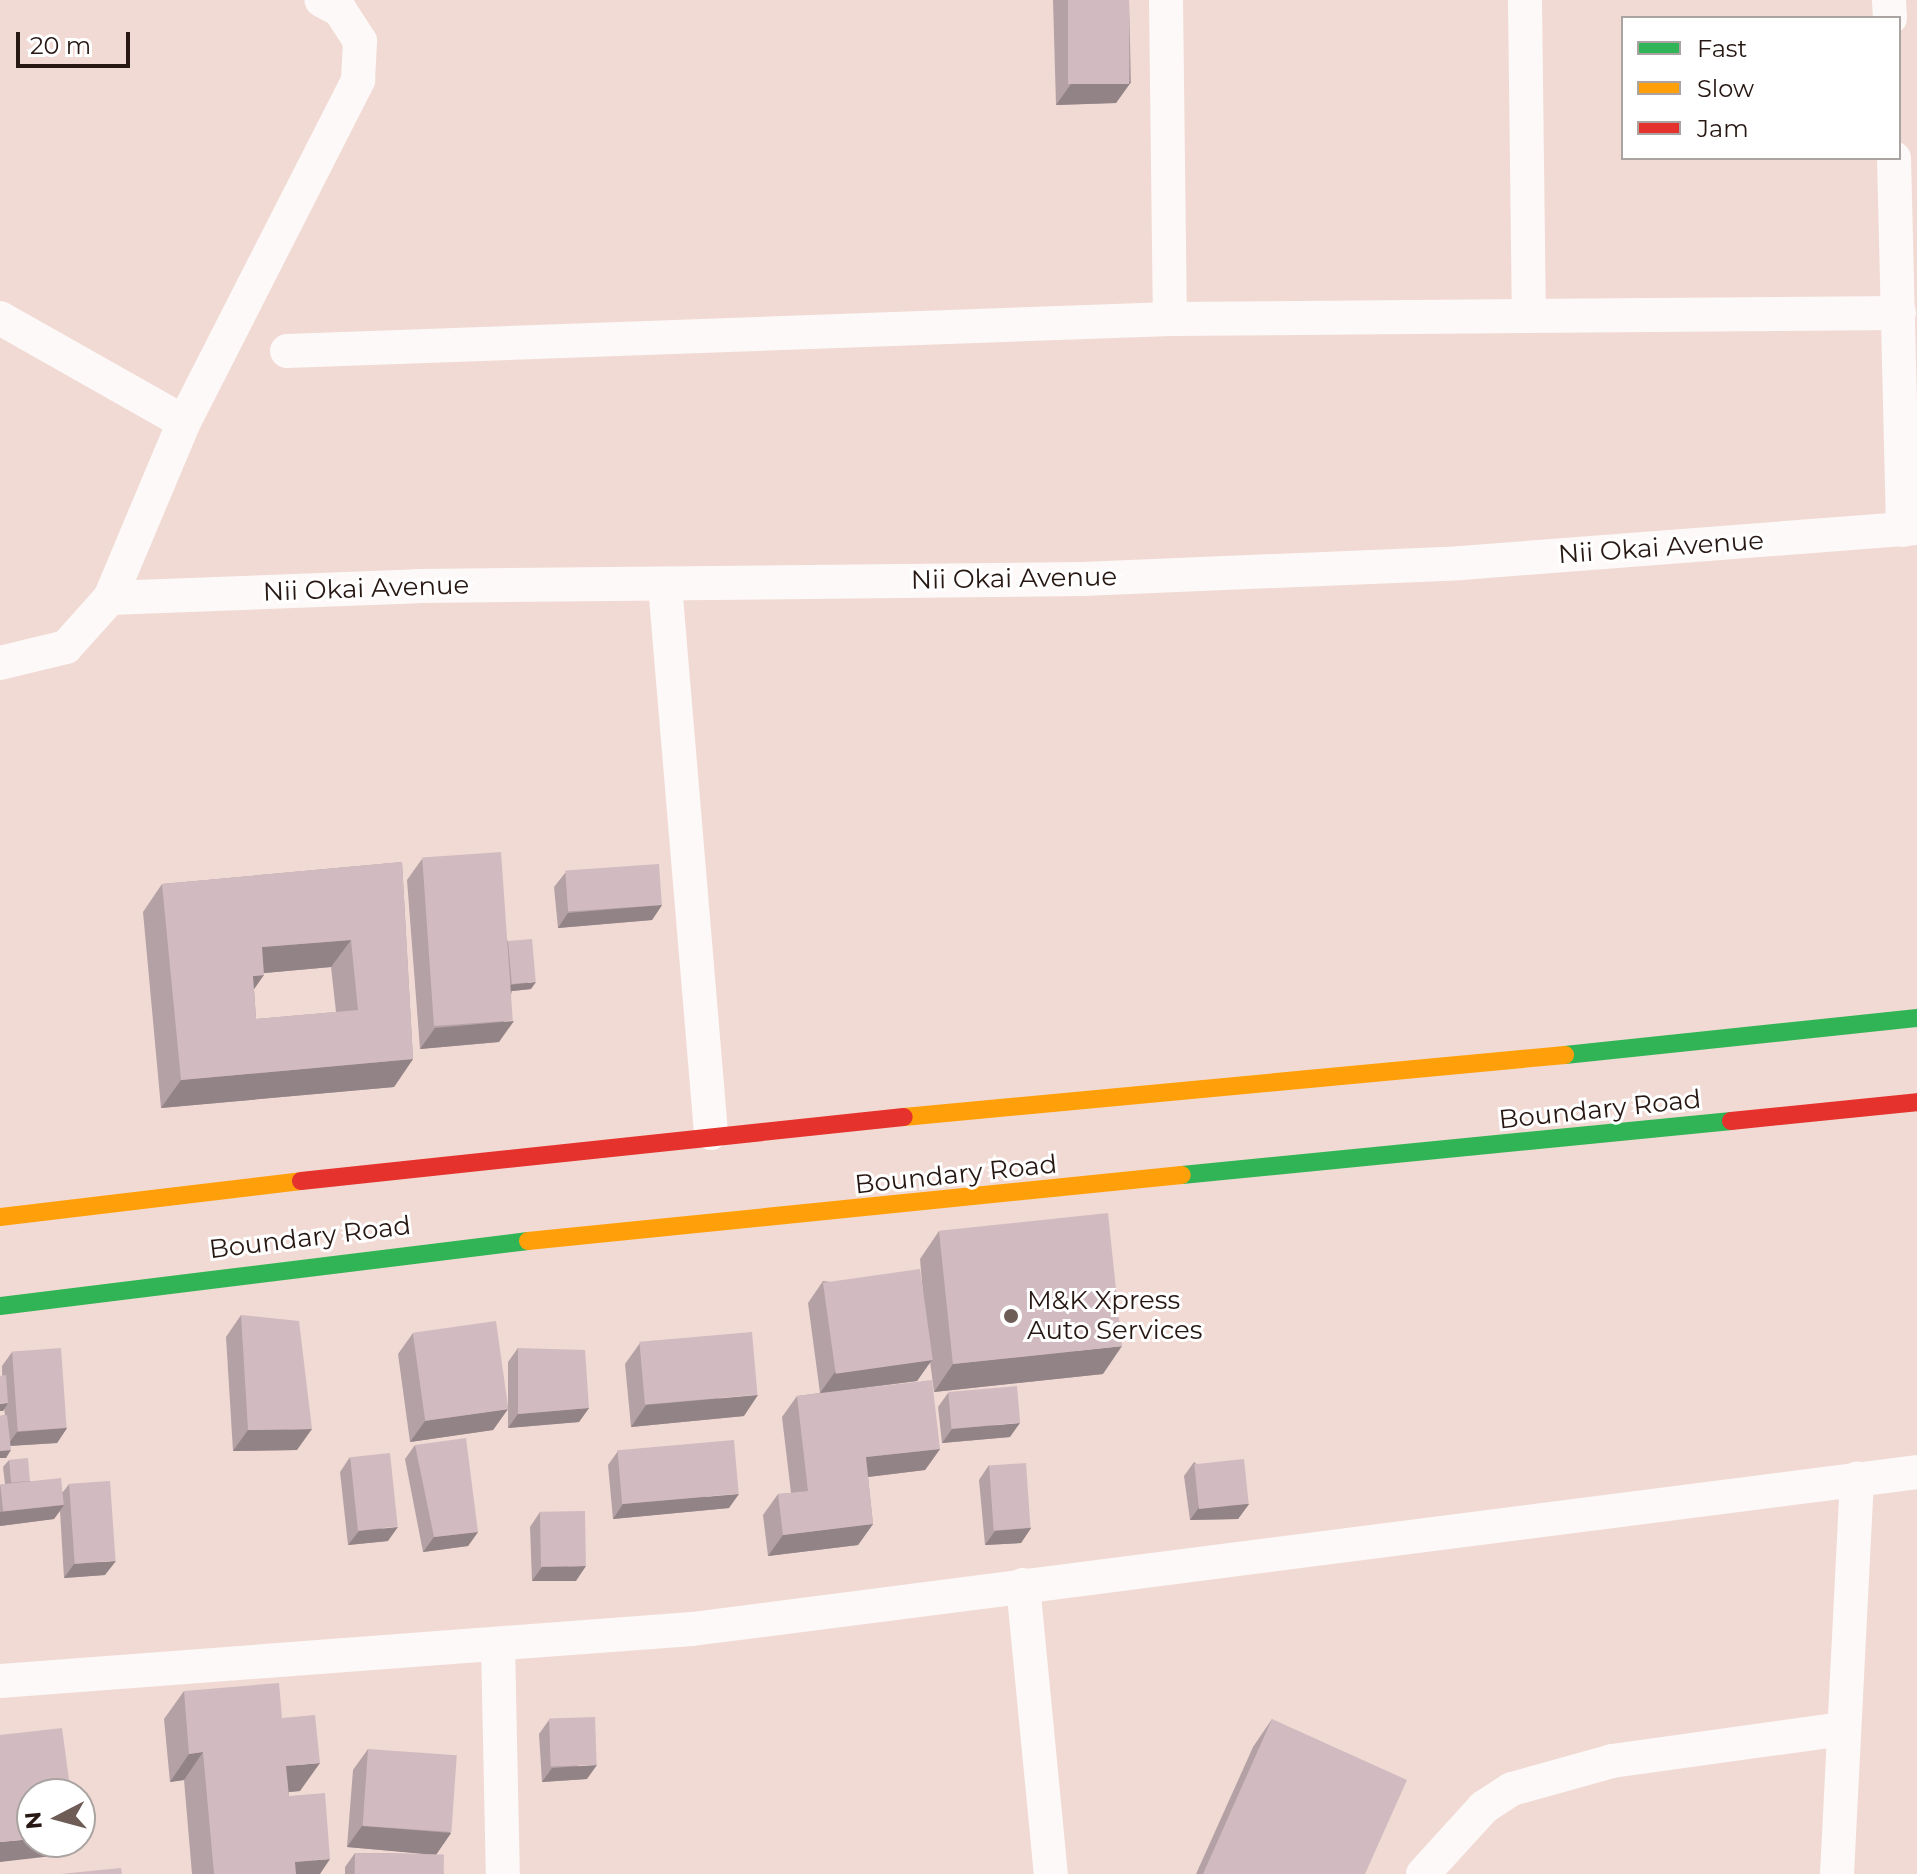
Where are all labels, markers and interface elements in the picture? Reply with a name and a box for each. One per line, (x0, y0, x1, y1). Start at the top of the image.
scale bar (20, 16, 134, 66)
legend (1621, 16, 1901, 160)
text: 20 m (30, 31, 91, 60)
text: Fast (1697, 34, 1747, 63)
text: Slow (1697, 74, 1754, 103)
text: Jam (1697, 114, 1749, 143)
street label: Nii Okai Avenue (1557, 525, 1765, 571)
street label: Nii Okai Avenue (911, 562, 1117, 596)
street label: Nii Okai Avenue (262, 570, 470, 608)
street label: Boundary Road (1497, 1084, 1703, 1136)
street label: Boundary Road (853, 1149, 1059, 1201)
street label: Boundary Road (207, 1210, 413, 1266)
place label: M&K Xpress Auto Services (1027, 1285, 1202, 1346)
marker: M&K Xpress Auto Services (1002, 1307, 1020, 1325)
north arrow (16, 1778, 96, 1858)
text: N (19, 1810, 48, 1831)

